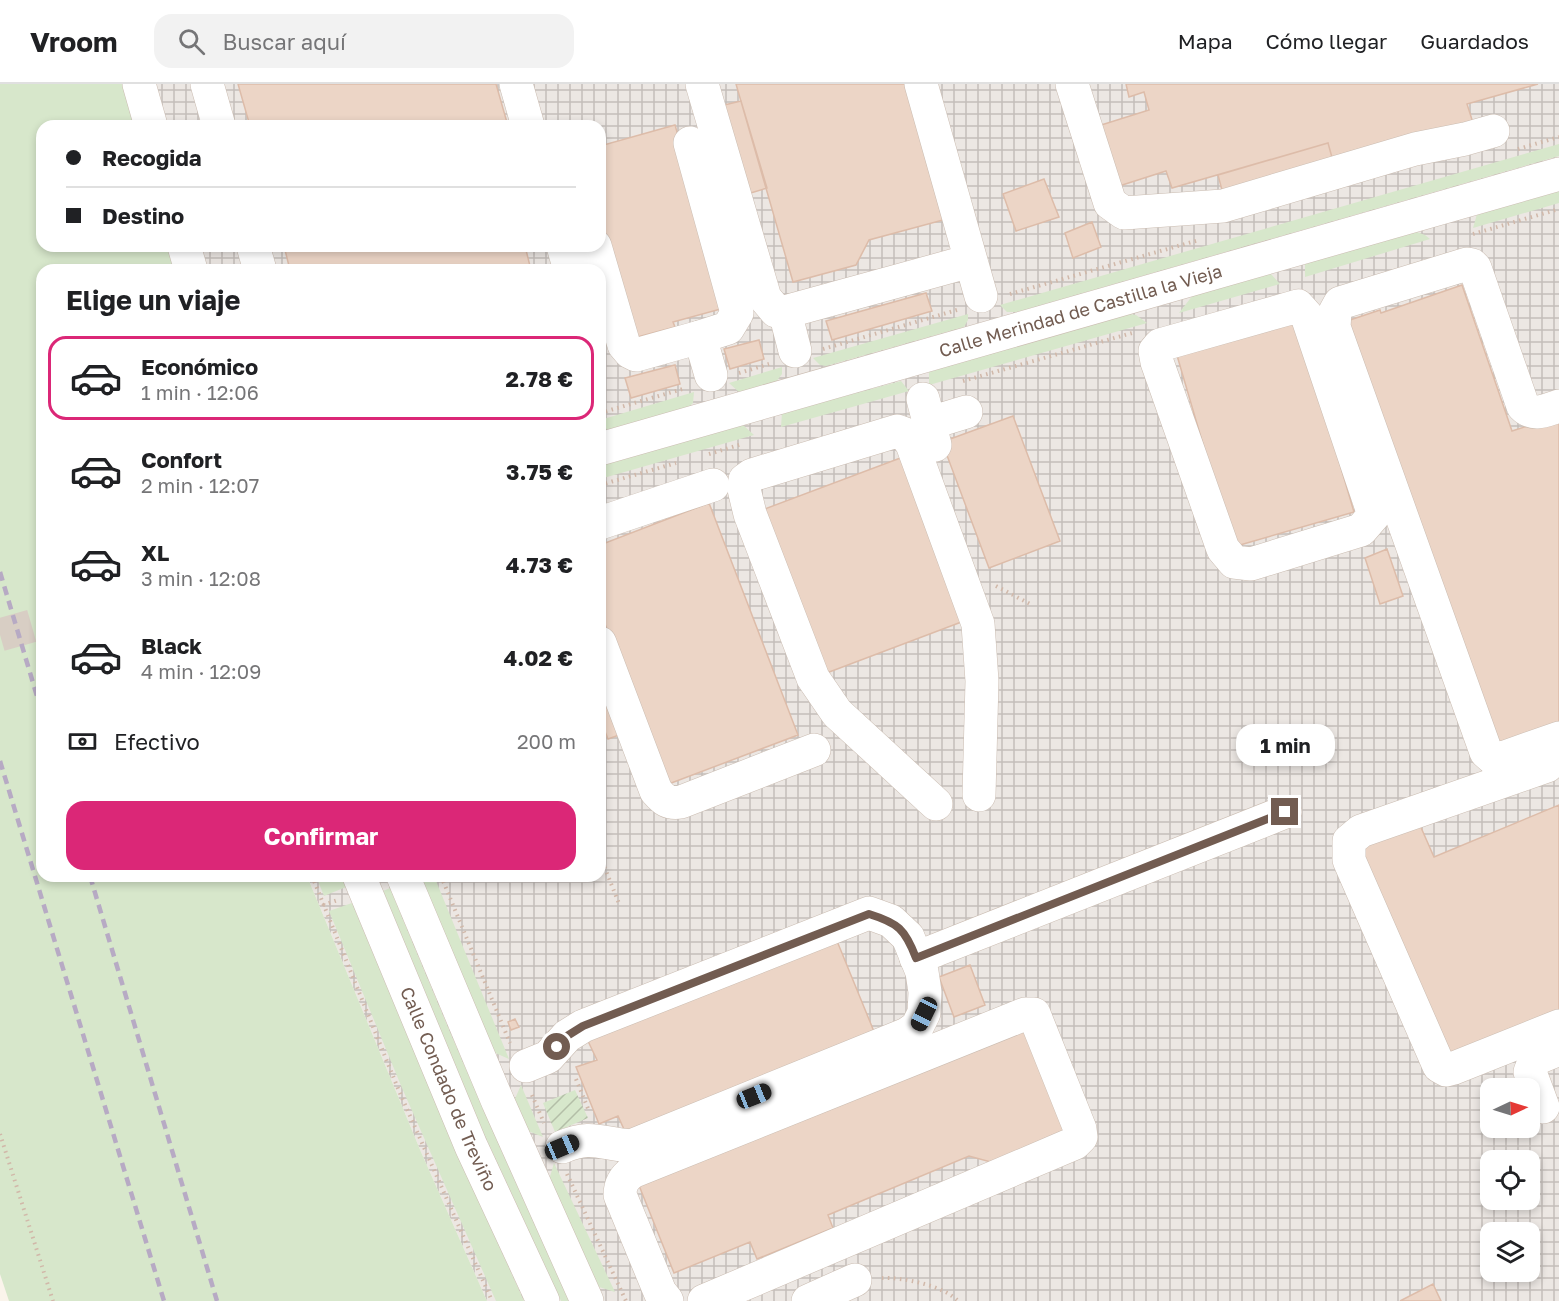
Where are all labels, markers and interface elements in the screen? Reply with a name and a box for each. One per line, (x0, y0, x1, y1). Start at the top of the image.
search box (154, 14, 574, 68)
text: Vroom (30, 25, 118, 58)
icon: search (175, 25, 208, 58)
text: Buscar aquí (223, 28, 346, 55)
text: Mapa (1178, 28, 1233, 54)
text: Cómo llegar (1266, 28, 1387, 54)
text: Guardados (1420, 28, 1529, 54)
text: Recogida (102, 144, 202, 171)
text: Destino (102, 202, 184, 229)
street label: Calle Merindad de Castilla la Vieja (936, 259, 1224, 361)
text: Elige un viaje (66, 284, 240, 316)
icon: car (69, 351, 123, 405)
text: Económico (141, 353, 258, 380)
text: 2.78 € (505, 365, 573, 392)
text: 1 min · 12:06 (141, 380, 259, 404)
icon: car (69, 444, 123, 498)
text: Confort (141, 446, 222, 473)
text: 3.75 € (506, 458, 573, 485)
text: 2 min · 12:07 (141, 473, 259, 497)
icon: car (69, 537, 123, 591)
text: XL (141, 539, 169, 566)
text: 4.73 € (506, 551, 573, 578)
text: 3 min · 12:08 (141, 566, 261, 590)
icon: car (69, 630, 123, 684)
text: Black (141, 632, 202, 659)
text: 4.02 € (503, 644, 573, 671)
text: 4 min · 12:09 (141, 659, 261, 683)
icon: cash (66, 725, 99, 758)
callout: 1 min (1236, 725, 1334, 767)
text: Efectivo (114, 728, 200, 755)
text: 200 m (517, 729, 576, 753)
text: 1 min (1260, 733, 1311, 757)
route end (1271, 798, 1298, 825)
button: Confirmar (66, 801, 576, 870)
street label: Calle Condado de Treviño (396, 983, 502, 1194)
car (908, 994, 940, 1034)
route start (543, 1033, 570, 1060)
north arrow (1480, 1078, 1540, 1138)
map controls (1480, 1078, 1540, 1282)
car (734, 1081, 774, 1111)
car (542, 1132, 582, 1162)
button: locate (1480, 1150, 1540, 1210)
button: layers (1480, 1222, 1540, 1282)

